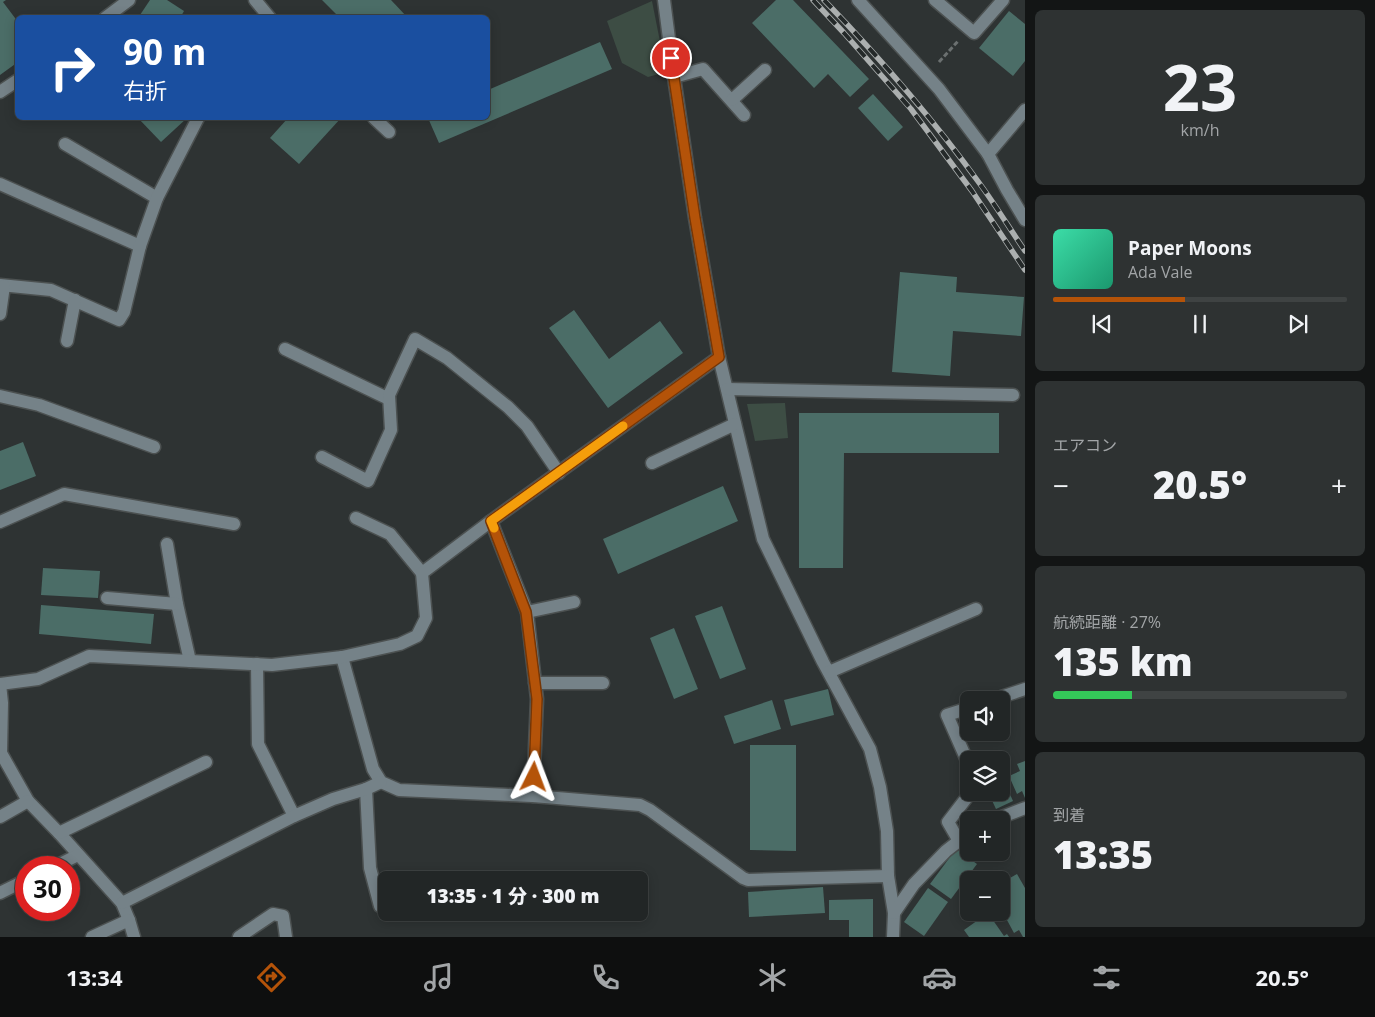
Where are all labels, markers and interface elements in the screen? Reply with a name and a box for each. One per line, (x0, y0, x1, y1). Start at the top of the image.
text: 90 m (123, 28, 206, 75)
icon: right (40, 35, 105, 100)
pin (650, 37, 692, 79)
text: 23 (1163, 42, 1237, 130)
icon: arrive (657, 44, 685, 72)
text: 右折 (123, 75, 167, 105)
text: km/h (1181, 119, 1219, 141)
text: Paper Moons (1128, 235, 1252, 261)
text: Ada Vale (1128, 261, 1192, 283)
icon: previous (1088, 310, 1116, 338)
icon: pause (1186, 310, 1214, 338)
icon: next (1284, 310, 1312, 338)
text: エアコン (1053, 434, 1117, 456)
text: 20.5° (1153, 458, 1247, 510)
text: − (1053, 466, 1069, 504)
text: + (1331, 466, 1347, 504)
text: 航続距離 · 27% (1053, 611, 1161, 633)
text: 135 km (1053, 635, 1193, 687)
map controls (960, 691, 1010, 921)
button: sound (960, 691, 1010, 741)
position arrow (507, 750, 559, 802)
button: layers (960, 751, 1010, 801)
text: 到着 (1053, 804, 1085, 826)
button: + (960, 811, 1010, 861)
text: 13:35 (1053, 828, 1153, 880)
speed limit sign: 30 (15, 856, 80, 921)
button: − (960, 871, 1010, 921)
text: 13:35 · 1 分 · 300 m (426, 883, 600, 909)
icon: directions (254, 960, 289, 995)
icon: music (421, 960, 456, 995)
icon: phone (588, 960, 623, 995)
icon: climate (755, 960, 790, 995)
icon: car (922, 960, 957, 995)
icon: filters (1089, 960, 1124, 995)
text: 13:34 (66, 962, 123, 992)
text: 20.5° (1256, 962, 1309, 992)

